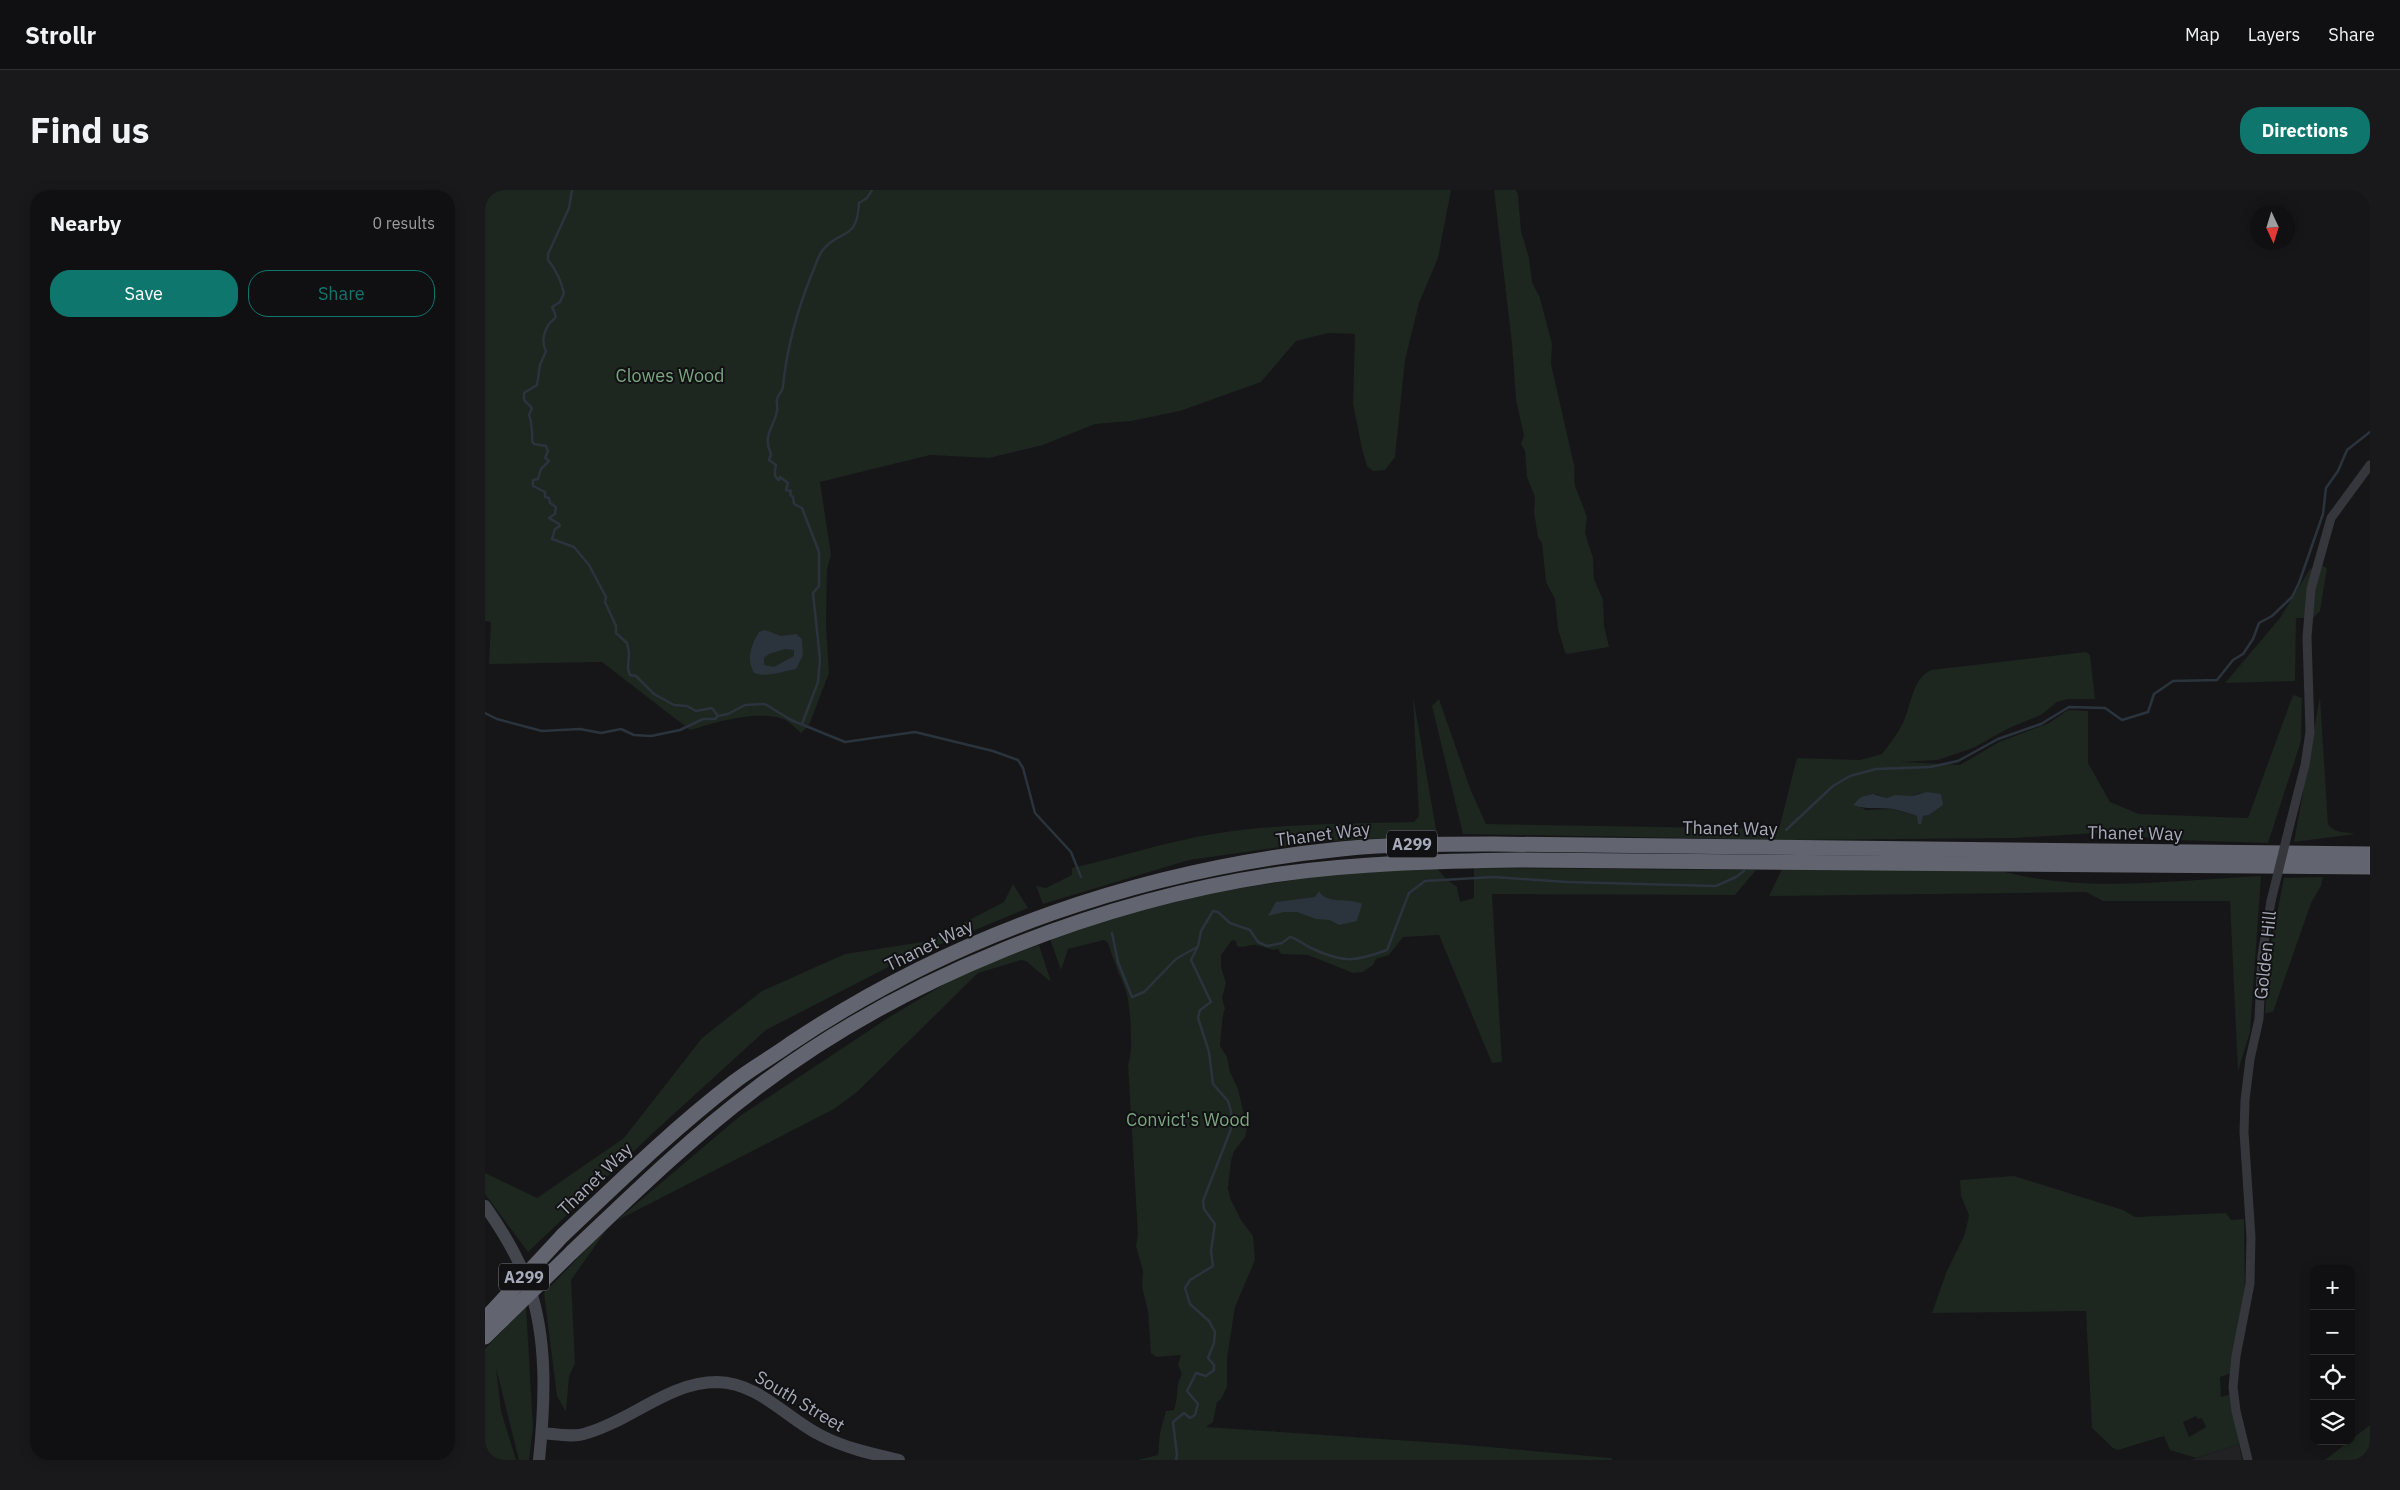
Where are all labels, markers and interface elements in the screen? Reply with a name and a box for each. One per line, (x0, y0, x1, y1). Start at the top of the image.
text: Strollr (25, 19, 96, 51)
text: Map (2185, 23, 2220, 46)
text: Layers (2248, 23, 2300, 46)
text: Share (2328, 23, 2375, 46)
text: Find us (30, 107, 149, 153)
button: Directions (2240, 107, 2370, 154)
north arrow (2250, 205, 2295, 250)
text: Nearby (50, 209, 121, 237)
text: 0 results (372, 213, 435, 233)
button: Save (50, 270, 238, 317)
button: Share (248, 270, 435, 317)
park label: Clowes Wood (615, 364, 725, 387)
street label: Thanet Way (1682, 816, 1778, 840)
street label: Thanet Way (1274, 817, 1372, 851)
street label: Thanet Way (2087, 821, 2183, 845)
road number: A299 (1387, 831, 1437, 858)
street label: Golden Hill (2249, 909, 2281, 1001)
street label: Thanet Way (881, 914, 977, 976)
park label: Convict's Wood (1126, 1108, 1250, 1131)
street label: Thanet Way (553, 1138, 637, 1220)
road number: A299 (499, 1264, 549, 1290)
map controls (2310, 1265, 2355, 1445)
button: + (2310, 1265, 2355, 1310)
button: − (2310, 1310, 2355, 1355)
button: locate (2310, 1355, 2355, 1400)
street label: South Street (751, 1365, 849, 1437)
button: layers (2310, 1400, 2355, 1445)

